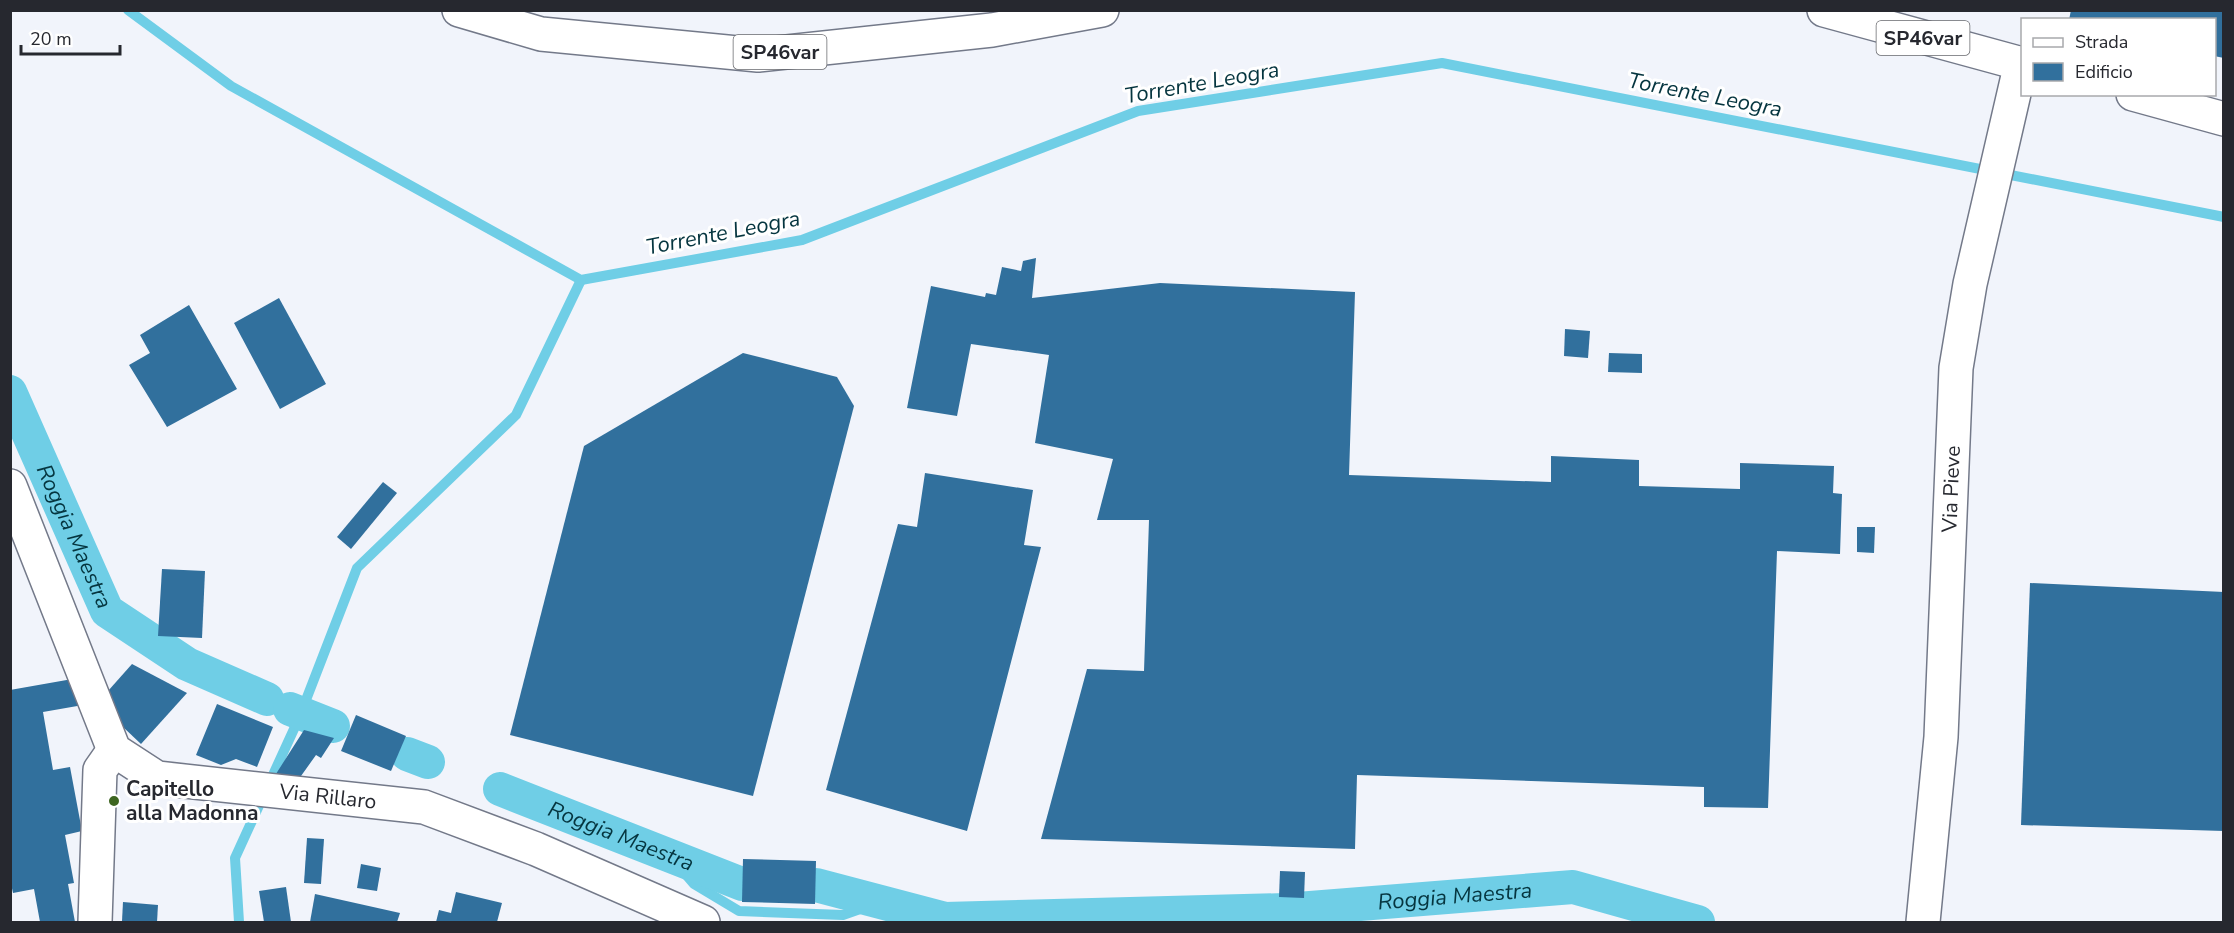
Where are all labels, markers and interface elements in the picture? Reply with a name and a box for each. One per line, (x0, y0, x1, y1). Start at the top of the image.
scale bar (21, 18, 120, 56)
legend (2021, 18, 2216, 96)
road number: SP46var (1876, 21, 1970, 55)
text: 20 m (30, 27, 72, 51)
text: Strada (2075, 30, 2128, 54)
road number: SP46var (734, 35, 826, 69)
water label: Torrente Leogra (1122, 55, 1282, 111)
text: Edificio (2075, 60, 2133, 84)
water label: Torrente Leogra (1625, 65, 1785, 125)
water label: Torrente Leogra (643, 203, 803, 263)
street label: Via Pieve (1935, 445, 1967, 534)
water label: Roggia Maestra (29, 460, 119, 613)
place label: Capitello alla Madonna (126, 775, 259, 827)
street label: Via Rillaro (277, 777, 378, 816)
marker: Capitello alla Madonna (107, 794, 121, 808)
water label: Roggia Maestra (543, 794, 699, 879)
water label: Roggia Maestra (1377, 875, 1533, 918)

